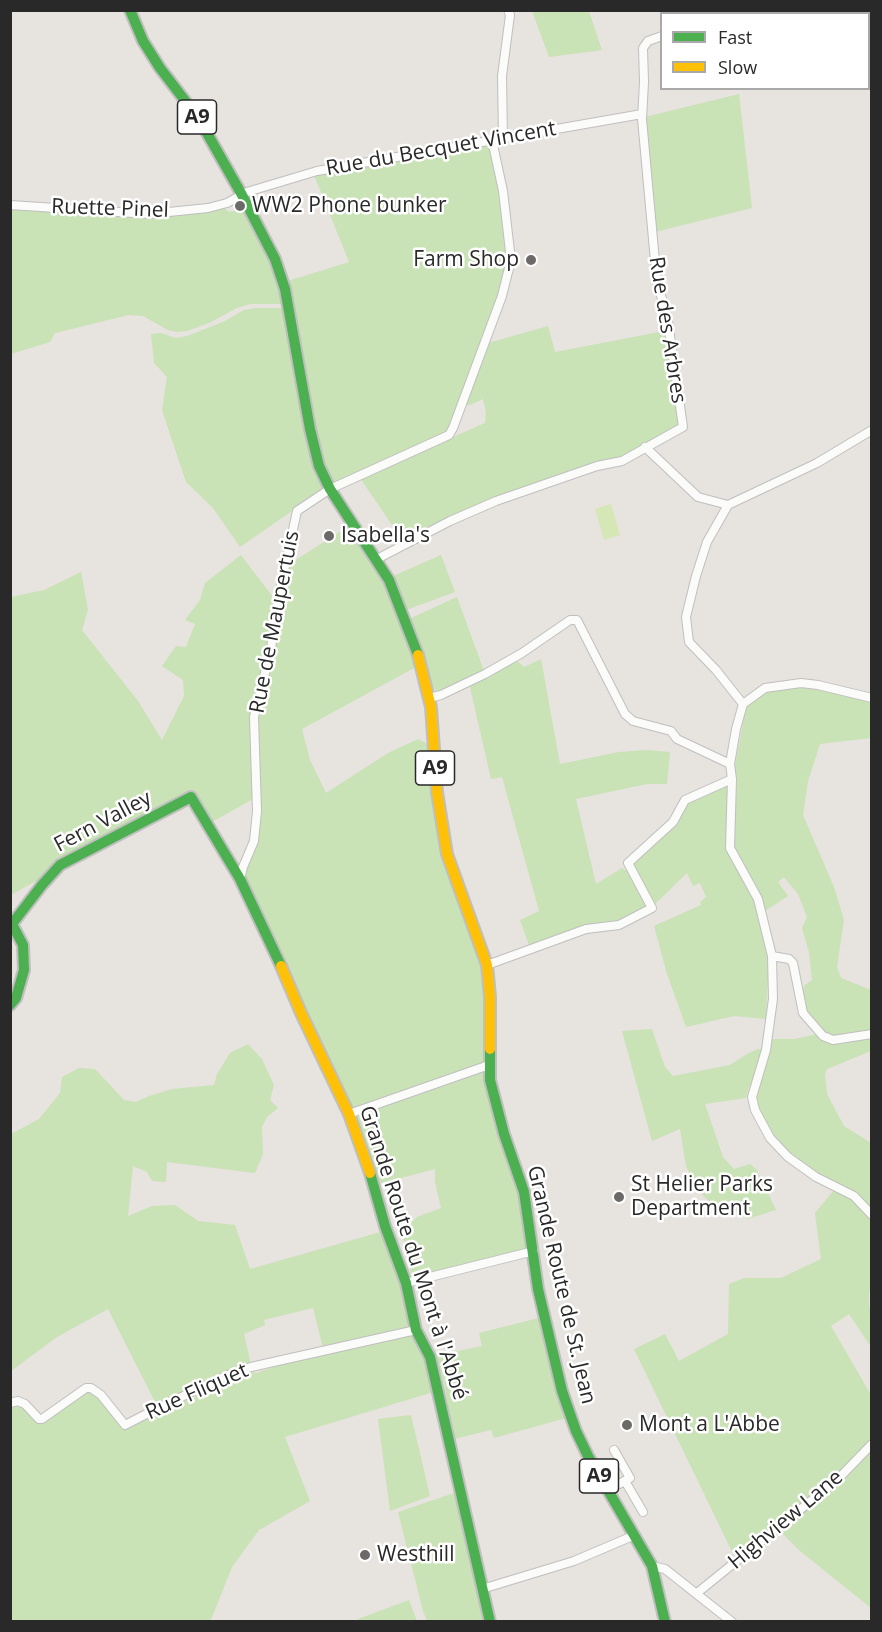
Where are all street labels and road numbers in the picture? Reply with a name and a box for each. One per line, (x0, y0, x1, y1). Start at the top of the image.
road number: A9 (178, 100, 216, 134)
street label: Rue du Becquet Vincent (324, 116, 558, 182)
street label: Ruette Pinel (51, 194, 169, 224)
street label: Rue des Arbres (643, 255, 691, 405)
street label: Rue de Maupertuis (245, 529, 305, 715)
road number: A9 (416, 751, 454, 785)
street label: Fern Valley (50, 786, 156, 858)
street label: Grande Route du Mont à l'Abbé (353, 1103, 473, 1403)
street label: Grande Route de St. Jean (521, 1163, 601, 1407)
street label: Rue Fliquet (142, 1358, 252, 1426)
road number: A9 (580, 1459, 618, 1493)
street label: Highview Lane (724, 1465, 848, 1575)

